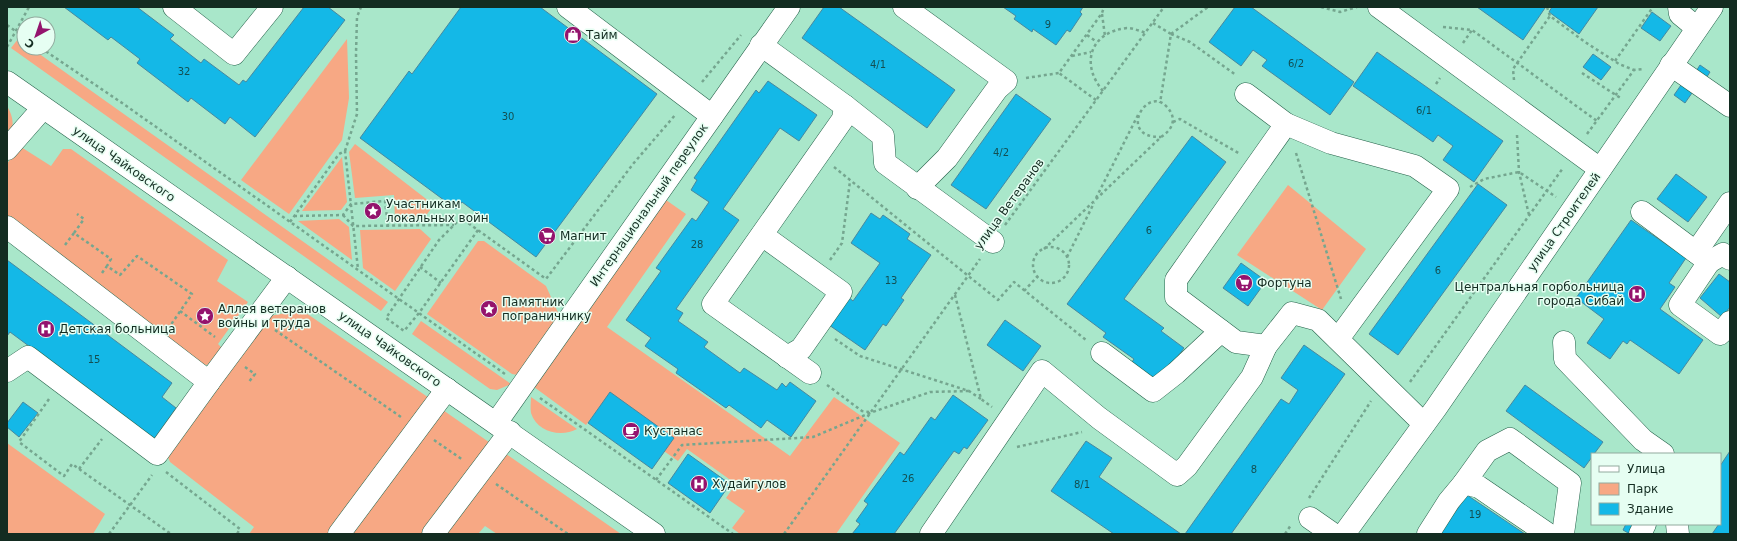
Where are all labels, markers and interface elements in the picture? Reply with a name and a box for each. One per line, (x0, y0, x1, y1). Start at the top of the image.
north arrow (16, 16, 56, 56)
house number: 9 (1045, 19, 1051, 30)
shop icon: Тайм (563, 25, 583, 45)
place label: Тайм (585, 28, 618, 42)
text: С (23, 36, 37, 51)
house number: 6/2 (1288, 58, 1304, 69)
house number: 4/1 (870, 59, 886, 70)
house number: 32 (178, 66, 190, 77)
house number: 6/1 (1416, 105, 1432, 116)
house number: 30 (502, 111, 514, 122)
street label: Интернациональный переулок (587, 121, 711, 289)
street label: улица Чайковского (70, 123, 178, 205)
house number: 4/2 (993, 147, 1009, 158)
street label: улица Ветеранов (971, 156, 1047, 252)
street label: улица Строителей (1525, 170, 1603, 274)
place label: Участникам локальных войн (386, 197, 489, 225)
place icon: Участникам локальных войн (363, 201, 383, 221)
house number: 6 (1146, 225, 1152, 236)
supermarket icon: Магнит (537, 226, 557, 246)
place label: Магнит (560, 229, 607, 243)
house number: 28 (691, 239, 703, 250)
house number: 6 (1435, 265, 1441, 276)
supermarket icon: Фортуна (1234, 273, 1254, 293)
house number: 13 (885, 275, 897, 286)
place label: Фортуна (1257, 276, 1312, 290)
place label: Центральная горбольница города Сибай (1455, 280, 1624, 308)
hospital icon: Центральная горбольница города Сибай (1627, 284, 1647, 304)
place label: Памятник пограничнику (502, 295, 591, 323)
place icon: Памятник пограничнику (479, 299, 499, 319)
place label: Аллея ветеранов войны и труда (218, 302, 326, 330)
place icon: Аллея ветеранов войны и труда (195, 306, 215, 326)
street label: улица Чайковского (336, 308, 444, 390)
hospital icon: Детская больница (36, 319, 56, 339)
place label: Детская больница (59, 322, 176, 336)
house number: 15 (88, 354, 100, 365)
cafe icon: Кустанас (621, 421, 641, 441)
place label: Кустанас (644, 424, 702, 438)
legend (1591, 453, 1721, 525)
text: Улица (1627, 462, 1665, 476)
house number: 8 (1251, 464, 1257, 475)
house number: 26 (902, 473, 914, 484)
hospital icon: Худайгулов (689, 474, 709, 494)
place label: Худайгулов (712, 477, 786, 491)
house number: 8/1 (1074, 479, 1090, 490)
text: Парк (1627, 482, 1658, 496)
text: Здание (1627, 502, 1673, 516)
house number: 19 (1469, 509, 1481, 520)

